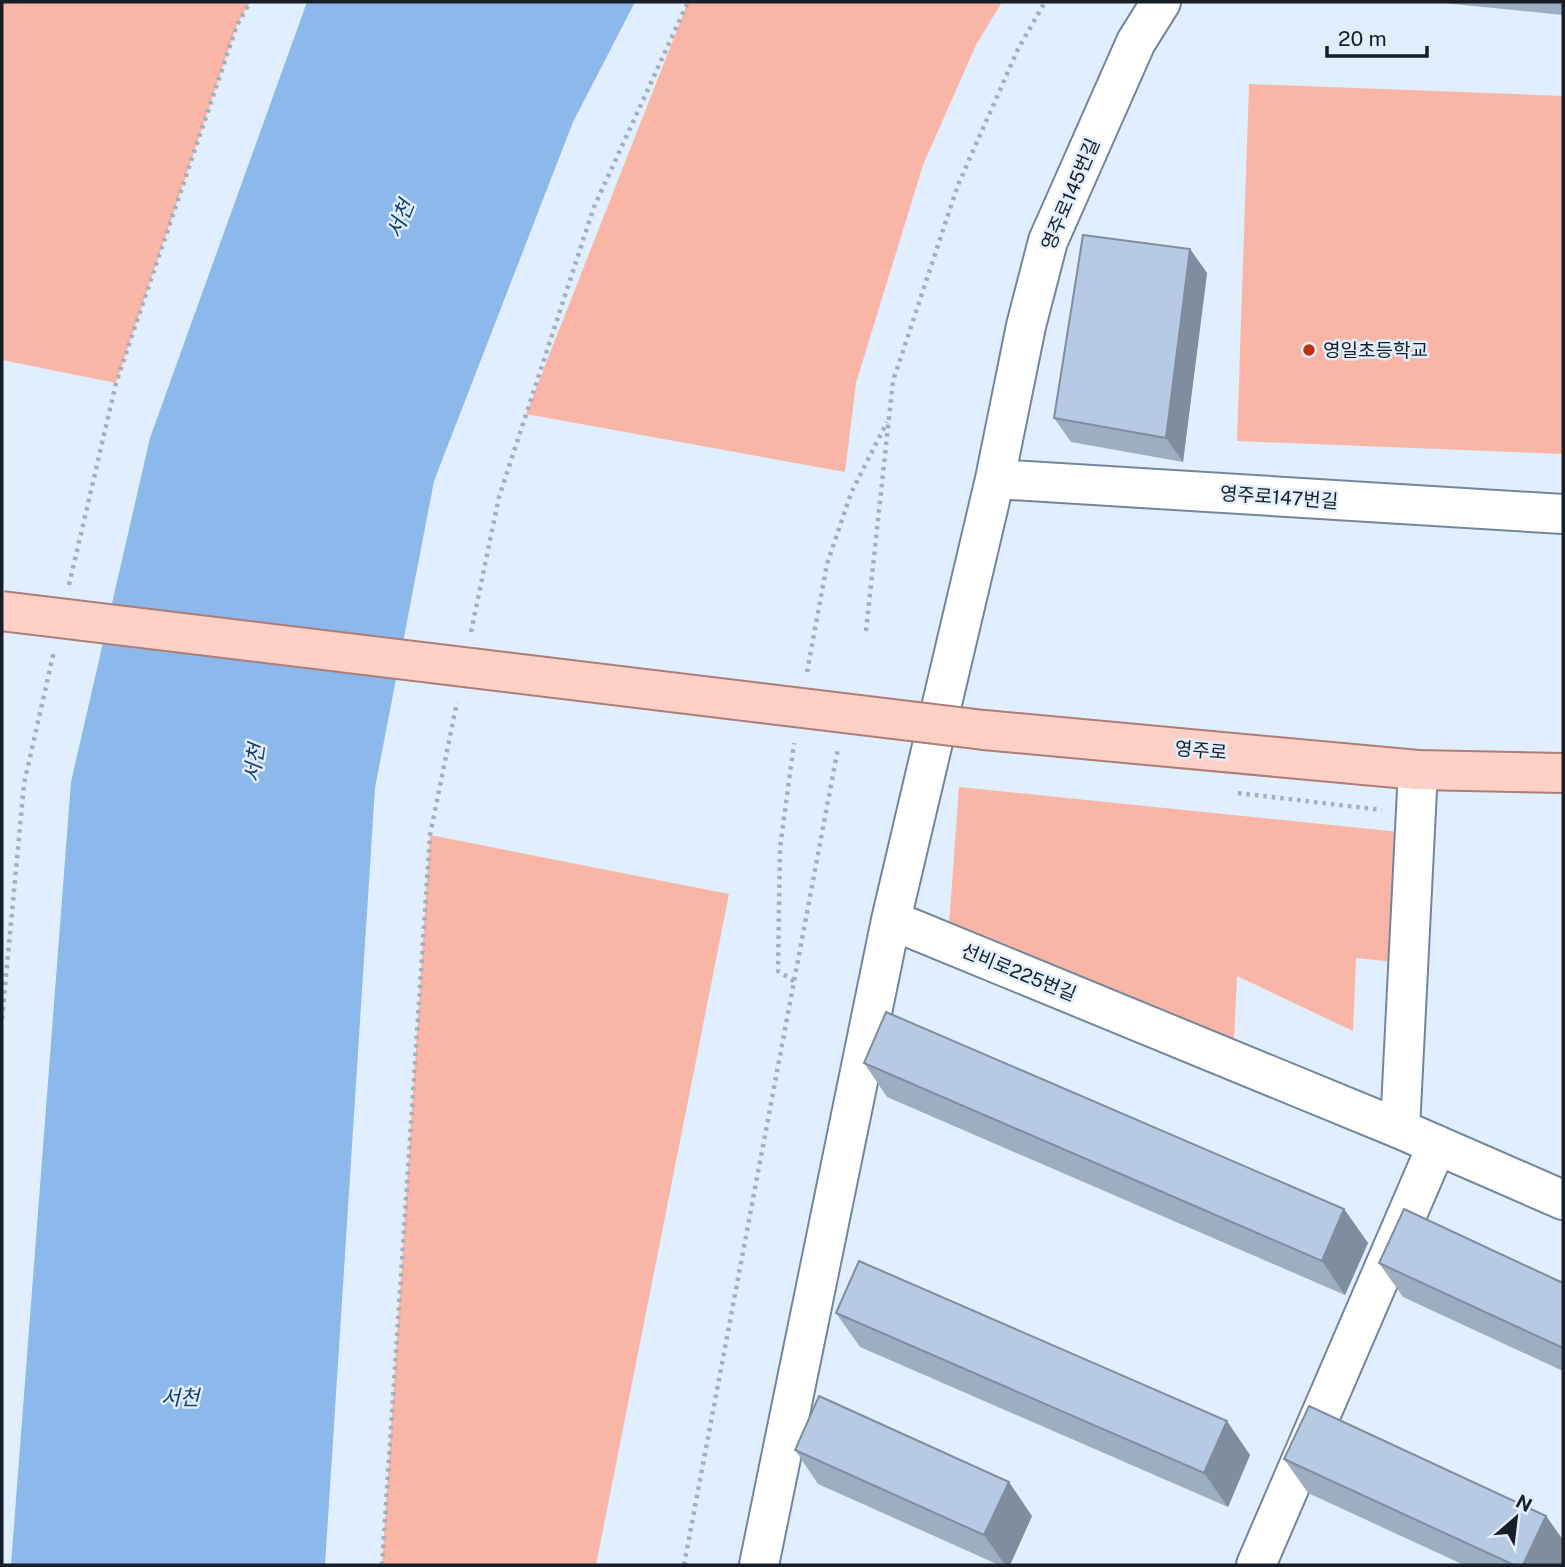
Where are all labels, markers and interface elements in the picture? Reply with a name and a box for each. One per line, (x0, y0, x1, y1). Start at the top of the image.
scale bar (1327, 14, 1427, 58)
text: 20 m (1338, 26, 1387, 51)
street label: 영주로145번길 (1037, 135, 1103, 253)
water label: 서천 (381, 194, 420, 242)
place label: 영일초등학교 (1323, 339, 1428, 361)
marker: 영일초등학교 (1301, 342, 1317, 358)
street label: 영주로147번길 (1219, 482, 1339, 512)
street label: 영주로 (1174, 737, 1228, 763)
water label: 서천 (239, 739, 269, 784)
street label: 선비로225번길 (958, 939, 1080, 1005)
water label: 서천 (161, 1385, 202, 1410)
north arrow (1481, 1483, 1551, 1553)
text: N (1512, 1490, 1536, 1516)

